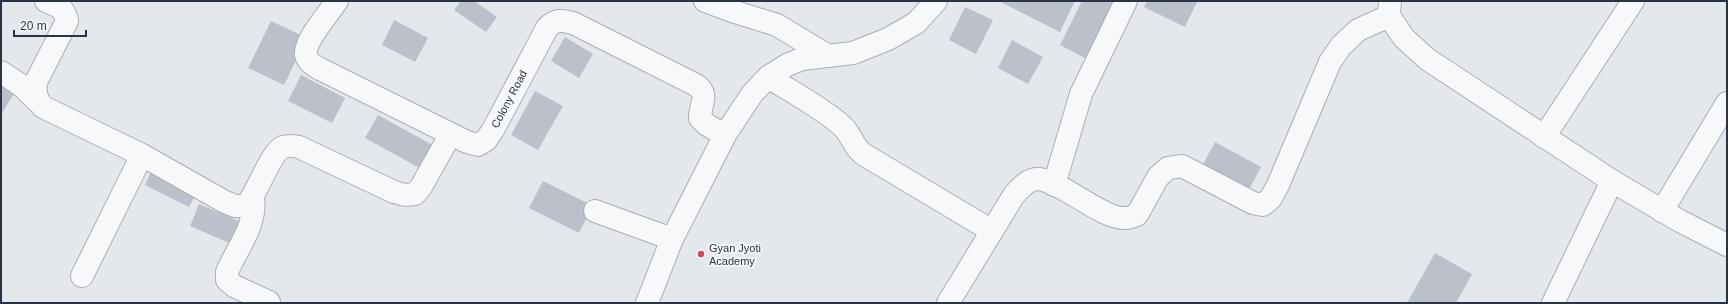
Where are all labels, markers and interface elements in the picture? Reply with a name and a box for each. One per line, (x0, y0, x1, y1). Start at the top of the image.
scale bar (14, 12, 86, 38)
text: 20 m (20, 19, 47, 33)
street label: Colony Road (489, 68, 529, 130)
place label: Gyan Jyoti Academy (709, 242, 761, 267)
marker: Gyan Jyoti Academy (696, 249, 706, 259)

